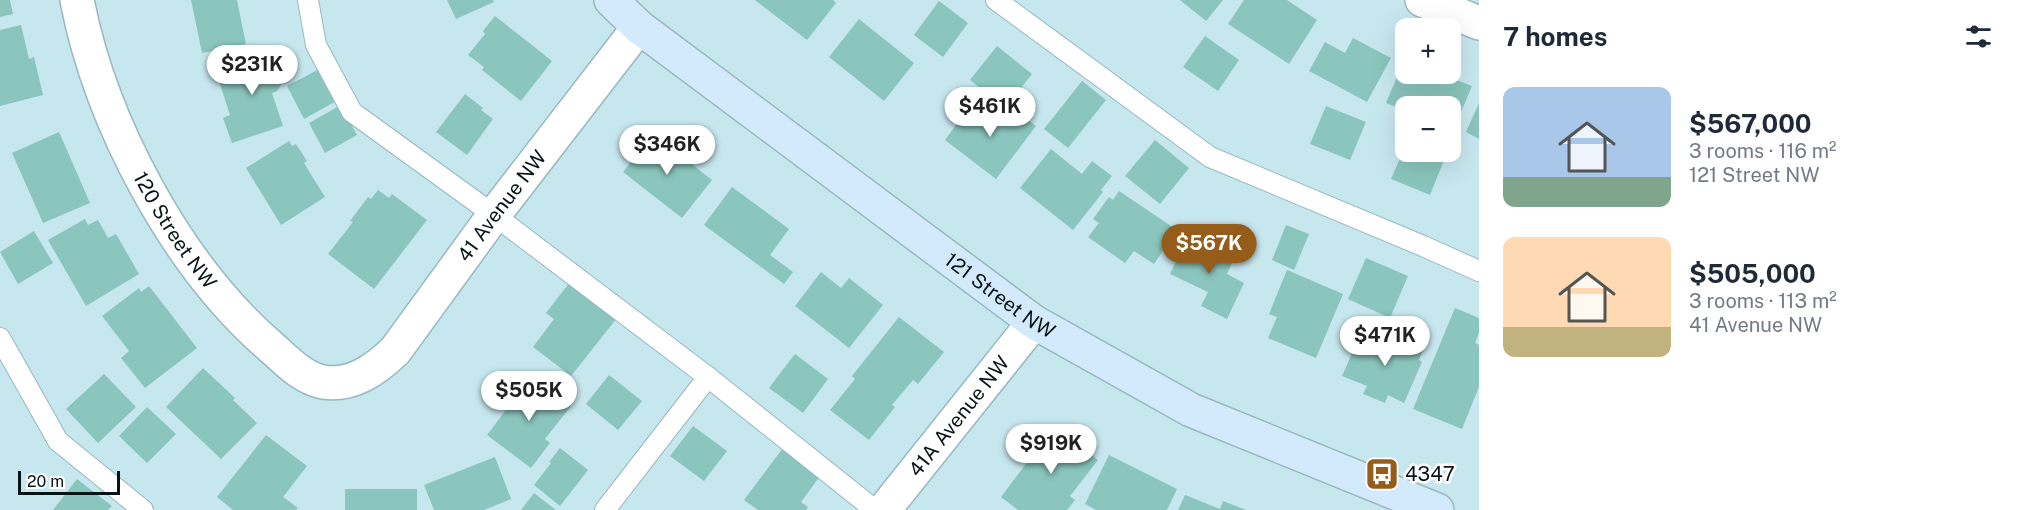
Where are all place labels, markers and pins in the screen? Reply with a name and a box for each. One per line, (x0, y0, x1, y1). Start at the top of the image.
pin: $231K (210, 45, 294, 96)
pin: $461K (948, 87, 1032, 138)
pin: $346K (625, 125, 709, 176)
pin: $567K (1167, 224, 1251, 275)
pin: $471K (1343, 316, 1427, 367)
pin: $505K (487, 371, 571, 422)
pin: $919K (1009, 424, 1093, 475)
bus stop icon: 4347 (1364, 456, 1400, 492)
place label: 4347 (1405, 462, 1455, 486)

